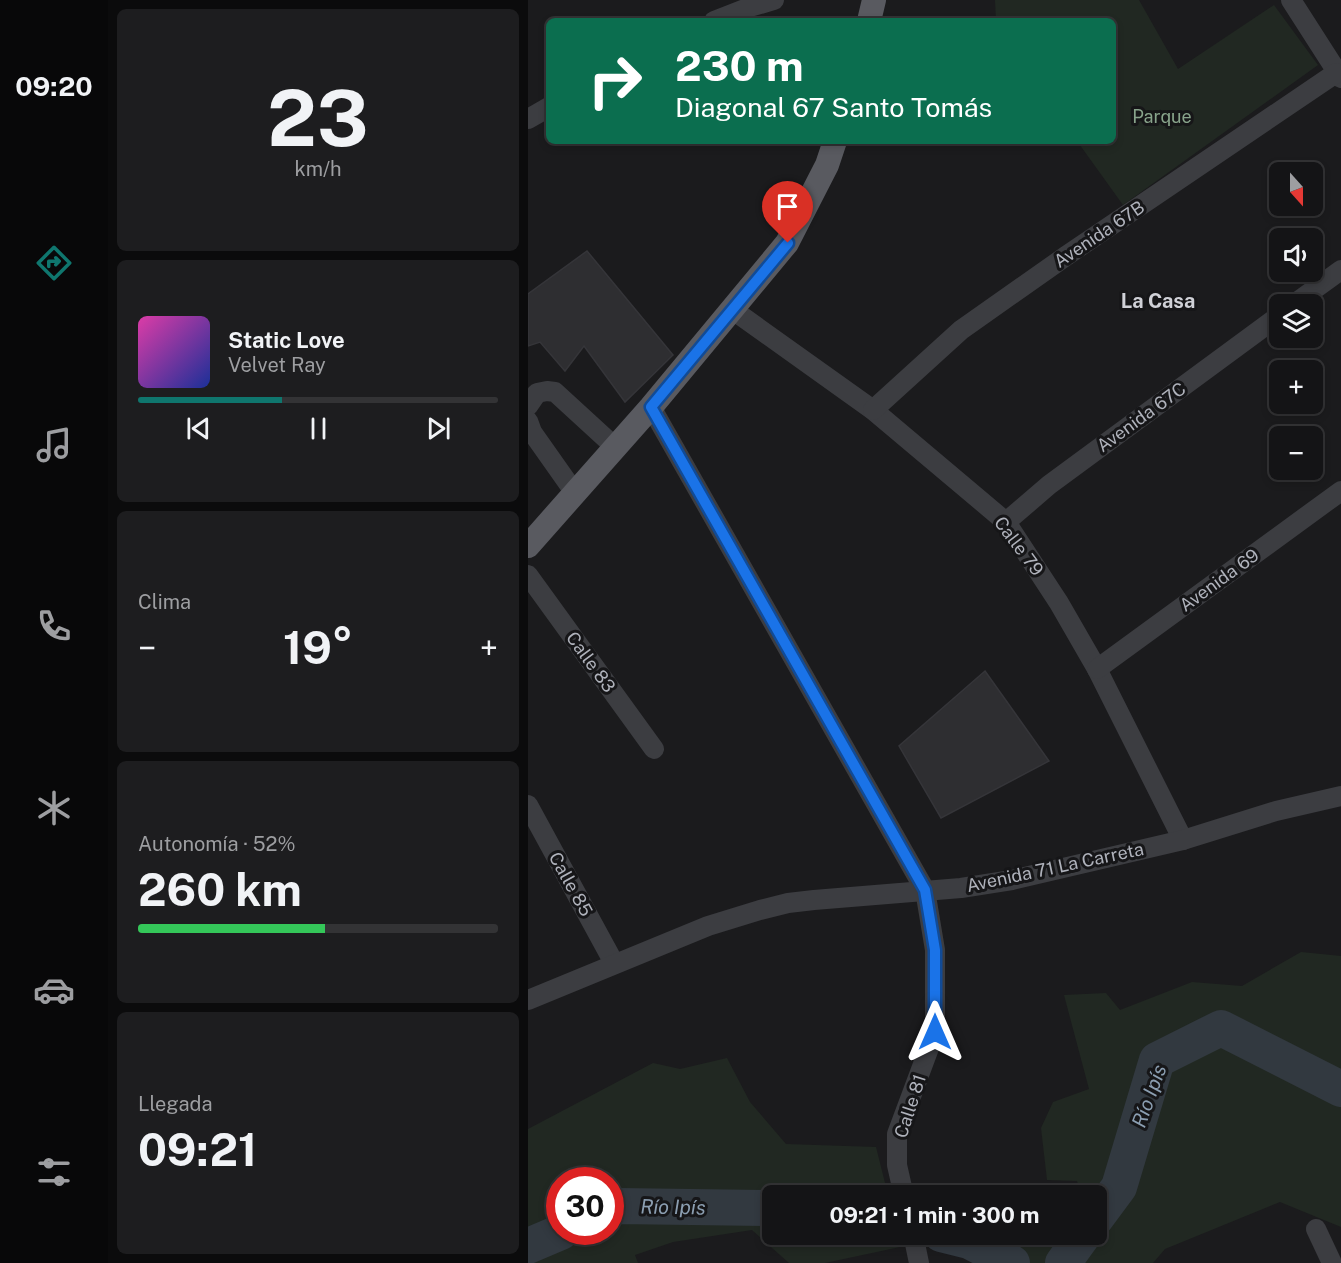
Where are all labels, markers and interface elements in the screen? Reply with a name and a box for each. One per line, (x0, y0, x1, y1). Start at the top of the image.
text: 230 m (675, 41, 804, 90)
icon: right (576, 42, 654, 120)
text: 09:20 (15, 70, 93, 102)
text: 23 (267, 72, 369, 164)
text: Diagonal 67 Santo Tomás (675, 91, 992, 123)
park label: Parque (1132, 106, 1192, 127)
text: km/h (294, 157, 342, 181)
north arrow (1269, 162, 1323, 216)
map controls (1269, 162, 1323, 480)
pin (762, 181, 813, 243)
icon: arrive (771, 190, 804, 223)
street label: Avenida 67B (1050, 196, 1148, 272)
button: sound (1269, 228, 1323, 282)
icon: directions (33, 242, 75, 284)
district label: La Casa (1121, 289, 1195, 313)
button: layers (1269, 294, 1323, 348)
text: Static Love (228, 327, 345, 353)
text: Velvet Ray (228, 353, 326, 377)
button: + (1269, 360, 1323, 414)
street label: Avenida 67C (1092, 378, 1190, 456)
icon: previous (182, 412, 215, 445)
icon: pause (302, 412, 335, 445)
icon: next (422, 412, 455, 445)
icon: music (33, 424, 75, 466)
button: − (1269, 426, 1323, 480)
street label: Calle 79 (990, 512, 1048, 580)
street label: Avenida 69 (1175, 544, 1263, 616)
text: Clima (138, 590, 191, 614)
icon: phone (33, 605, 75, 647)
text: 19° (283, 621, 353, 674)
street label: Calle 83 (562, 628, 620, 696)
text: − (138, 629, 156, 667)
text: + (480, 629, 498, 667)
icon: climate (33, 787, 75, 829)
text: Autonomía · 52% (138, 832, 296, 856)
street label: Avenida 71 La Carreta (964, 838, 1146, 896)
street label: Calle 85 (545, 848, 597, 920)
text: 260 km (138, 863, 302, 916)
icon: car (33, 969, 75, 1011)
position arrow (903, 1000, 967, 1064)
water label: Río Ipís (1127, 1061, 1172, 1131)
street label: Calle 81 (890, 1071, 930, 1141)
text: Llegada (138, 1092, 213, 1116)
text: 09:21 (138, 1123, 257, 1176)
icon: filters (33, 1151, 75, 1193)
speed limit sign: 30 (546, 1167, 624, 1245)
water label: Río Ipís (640, 1194, 706, 1220)
text: 09:21 · 1 min · 300 m (829, 1202, 1040, 1228)

